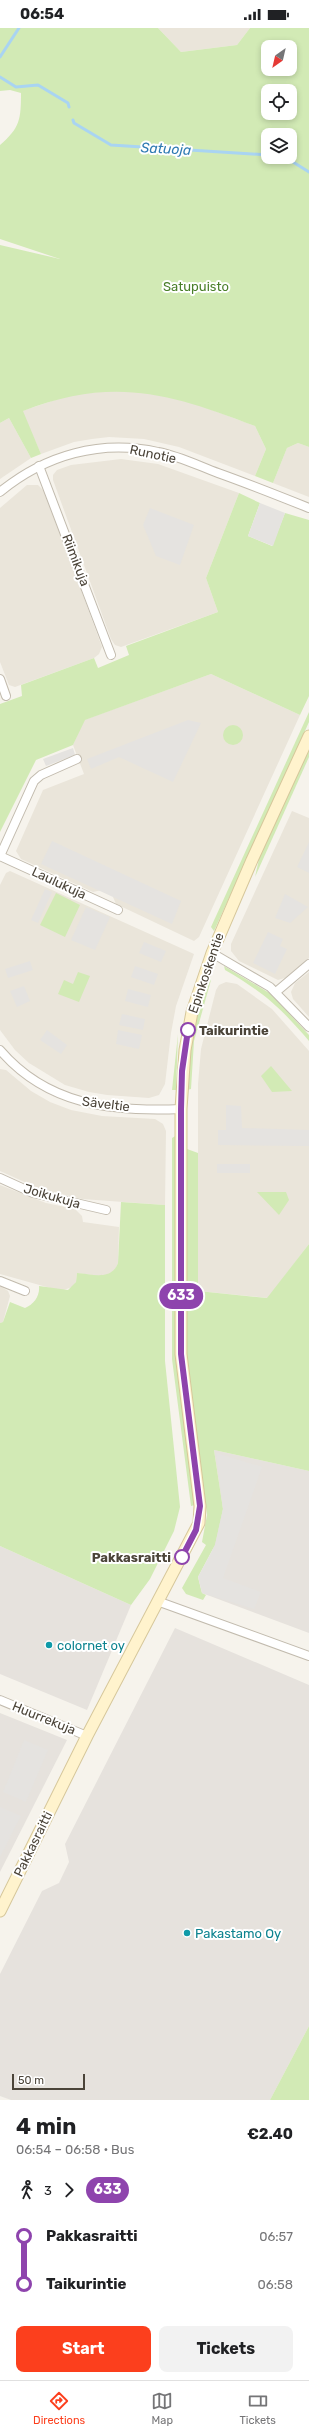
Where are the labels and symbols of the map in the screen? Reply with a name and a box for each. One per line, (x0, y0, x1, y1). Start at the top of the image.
north arrow (261, 40, 297, 76)
water label: Satuoja (140, 139, 192, 159)
park label: Satupuisto (163, 279, 229, 294)
street label: Runotie (128, 442, 178, 466)
street label: Riimikuja (59, 532, 93, 588)
street label: Laulukuja (29, 864, 89, 902)
street label: Epinkoskentie (185, 931, 227, 1015)
marker: Taikurintie (180, 1022, 196, 1038)
place label: Taikurintie (199, 1023, 269, 1038)
street label: Säveltie (81, 1094, 131, 1114)
street label: Joikukuja (22, 1181, 82, 1211)
line badge: 633 (158, 1283, 204, 1309)
marker: Pakkasraitti (174, 1549, 190, 1565)
place label: Pakkasraitti (92, 1550, 171, 1565)
place label: colornet oy (57, 1638, 125, 1653)
marker: colornet oy (44, 1640, 54, 1650)
street label: Huurrekuja (10, 1698, 78, 1738)
street label: Pakkasraitti (11, 1809, 55, 1879)
place label: Pakastamo Oy (195, 1926, 281, 1941)
marker: Pakastamo Oy (182, 1928, 192, 1938)
scale bar (12, 2072, 85, 2091)

